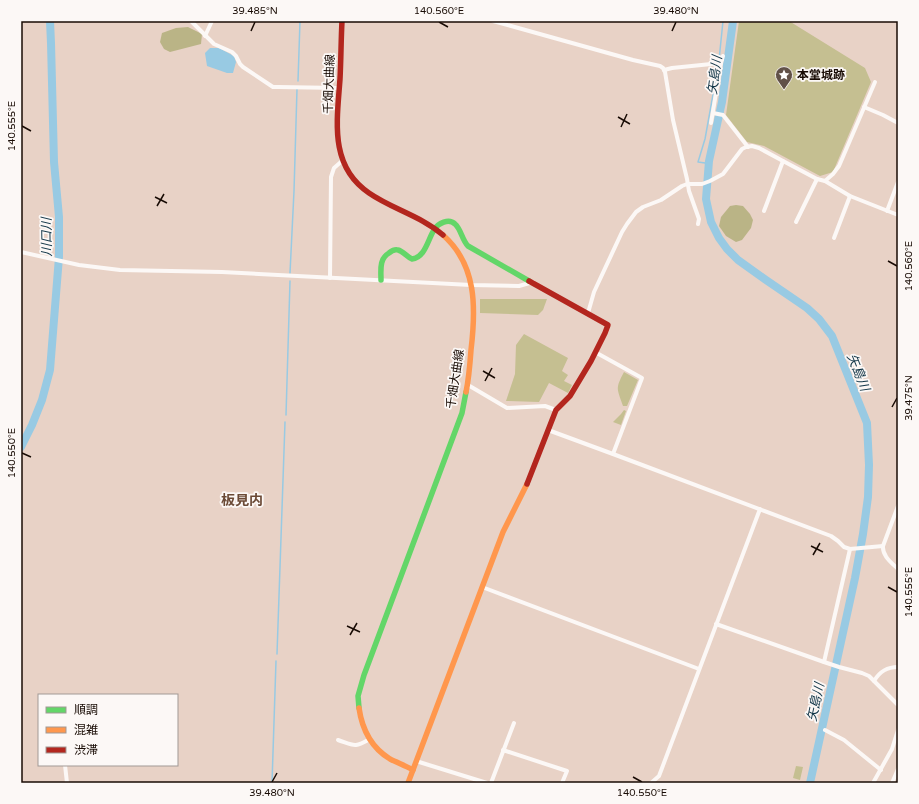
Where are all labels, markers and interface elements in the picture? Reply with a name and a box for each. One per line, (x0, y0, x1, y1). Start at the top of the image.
text: 39.485°N (232, 5, 278, 17)
text: 140.560°E (414, 5, 464, 17)
text: 39.480°N (653, 5, 699, 17)
water label: 矢島川 (704, 53, 726, 96)
street label: 千畑大曲線 (321, 54, 337, 114)
place icon: 本堂城跡 (774, 65, 794, 90)
place label: 本堂城跡 (797, 68, 845, 82)
text: 140.555°E (6, 101, 18, 151)
water label: 川口川 (39, 215, 55, 257)
text: 140.560°E (903, 241, 915, 291)
street label: 千畑大曲線 (443, 348, 467, 410)
water label: 矢島川 (843, 351, 874, 395)
text: 39.475°N (903, 375, 915, 421)
text: 140.550°E (6, 428, 18, 478)
district label: 板見内 (221, 492, 263, 509)
text: 140.555°E (903, 567, 915, 617)
water label: 矢島川 (804, 680, 828, 723)
legend (38, 694, 178, 766)
text: 順調 (74, 703, 98, 717)
text: 混雑 (74, 723, 98, 737)
text: 渋滞 (74, 743, 98, 757)
text: 39.480°N (249, 787, 295, 799)
text: 140.550°E (617, 787, 667, 799)

